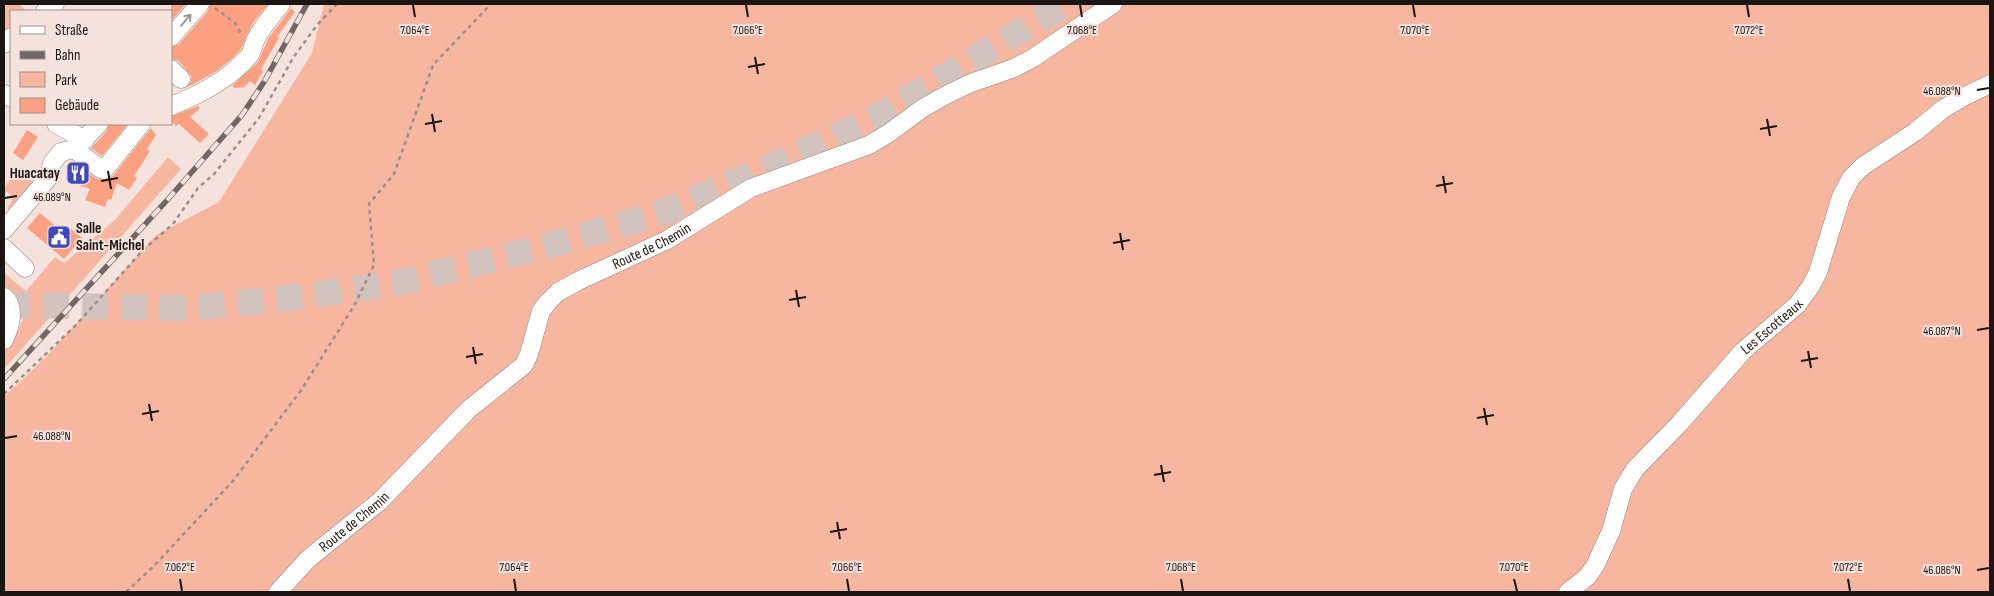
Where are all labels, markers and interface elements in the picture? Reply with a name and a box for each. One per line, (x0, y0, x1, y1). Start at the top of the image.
legend (10, 10, 172, 125)
one-way arrow (180, 14, 191, 27)
text: Straße (55, 21, 88, 40)
text: 7.064°E (400, 23, 430, 38)
text: 7.066°E (733, 23, 763, 38)
text: 7.068°E (1067, 23, 1097, 38)
text: 7.070°E (1400, 23, 1430, 38)
text: 7.072°E (1734, 23, 1764, 38)
text: Bahn (55, 46, 80, 65)
text: Park (55, 71, 77, 90)
text: 46.088°N (1923, 84, 1961, 99)
text: Gebäude (55, 96, 99, 115)
restaurant icon: Huacatay (65, 160, 91, 186)
place label: Huacatay (10, 164, 61, 183)
text: 46.089°N (33, 190, 71, 205)
place label: Salle Saint-Michel (76, 219, 144, 255)
street label: Route de Chemin (609, 219, 694, 274)
public building icon: Salle Saint-Michel (46, 224, 72, 250)
street label: Les Escotteaux (1737, 296, 1808, 359)
text: 46.087°N (1923, 324, 1961, 339)
text: 46.088°N (33, 429, 71, 444)
street label: Route de Chemin (315, 488, 394, 556)
text: 7.062°E (165, 560, 195, 575)
text: 7.064°E (499, 560, 529, 575)
text: 7.066°E (832, 560, 862, 575)
text: 7.068°E (1166, 560, 1196, 575)
text: 7.070°E (1499, 560, 1529, 575)
text: 7.072°E (1833, 560, 1863, 575)
text: 46.086°N (1923, 563, 1961, 578)

